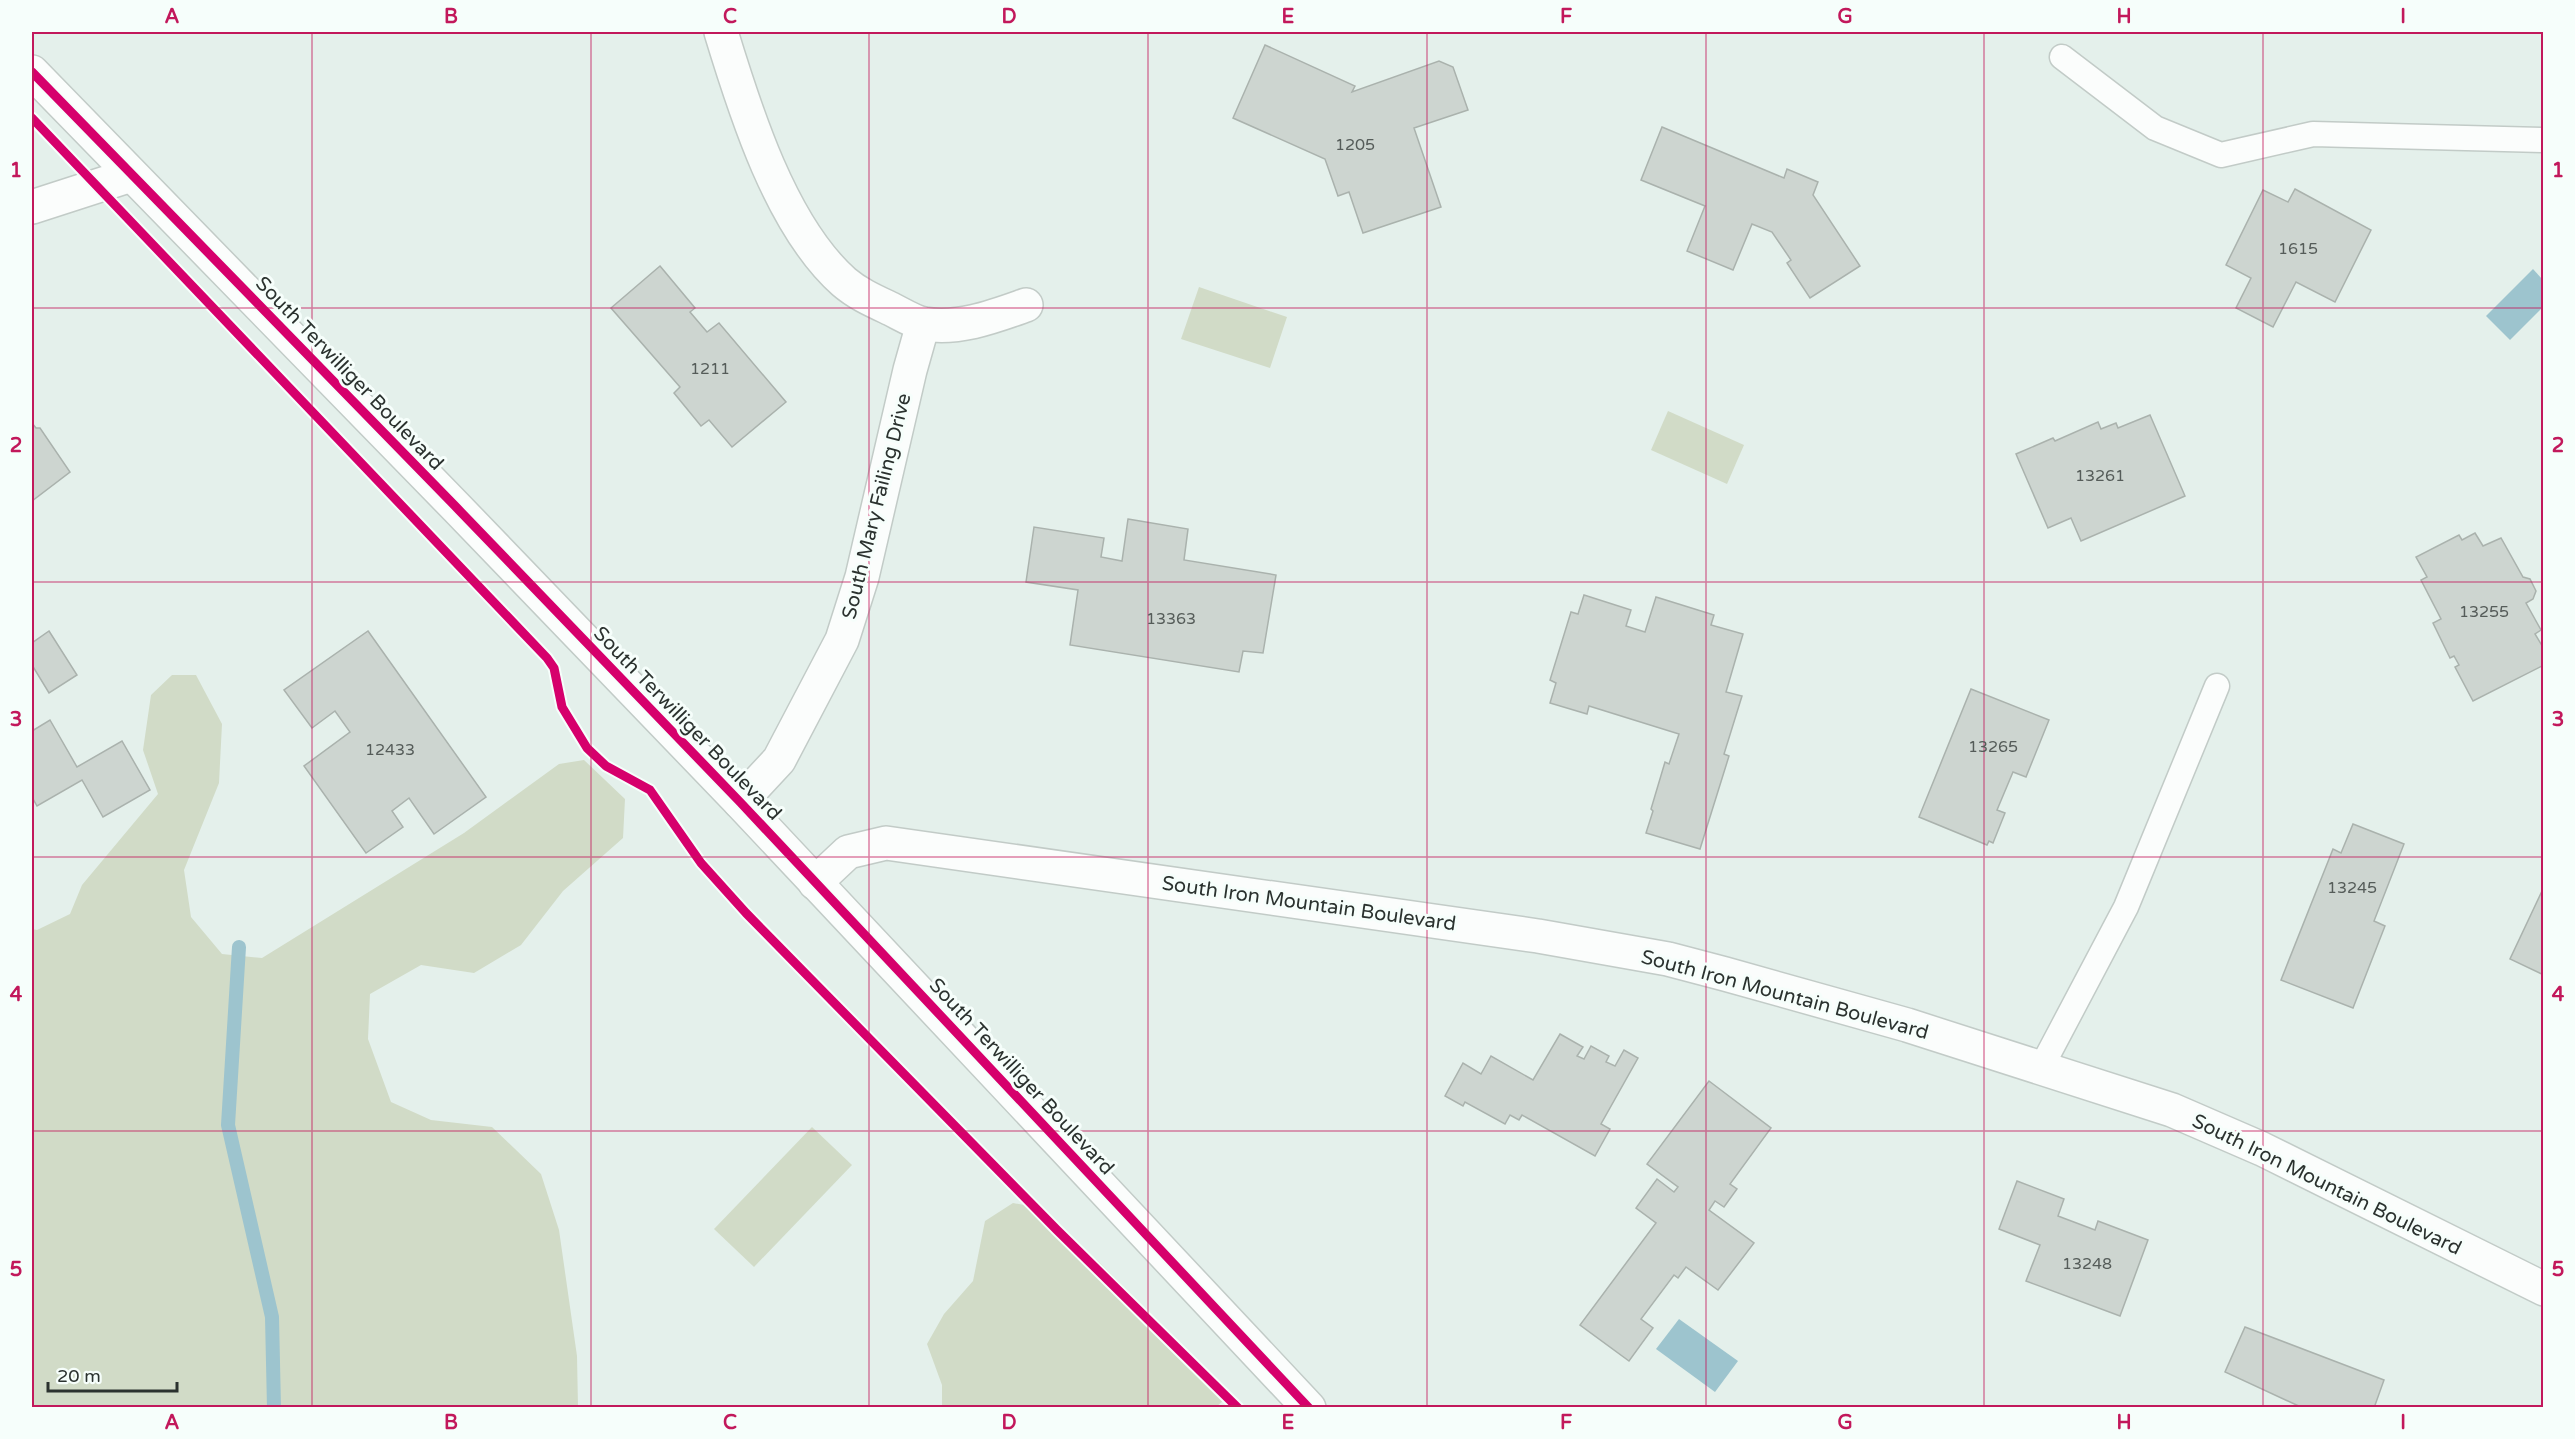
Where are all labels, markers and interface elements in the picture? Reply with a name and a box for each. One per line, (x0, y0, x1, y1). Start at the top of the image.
text: A (165, 5, 180, 29)
text: B (444, 5, 458, 29)
text: C (723, 5, 737, 29)
text: D (1001, 5, 1017, 29)
text: E (1282, 5, 1295, 29)
text: F (1560, 5, 1572, 29)
text: G (1837, 5, 1853, 29)
text: H (2116, 5, 2132, 29)
text: I (2400, 5, 2406, 29)
house number: 1205 (1335, 135, 1375, 155)
text: 1 (10, 159, 22, 183)
text: 1 (2552, 159, 2564, 183)
house number: 1615 (2278, 239, 2318, 259)
street label: South Terwilliger Boulevard (250, 272, 448, 476)
house number: 1211 (690, 359, 730, 379)
street label: South Mary Failing Drive (837, 391, 917, 622)
text: 2 (10, 434, 22, 458)
text: 2 (2552, 434, 2564, 458)
house number: 13261 (2075, 466, 2125, 486)
house number: 13255 (2459, 602, 2509, 622)
house number: 13363 (1146, 609, 1196, 629)
street label: South Terwilliger Boulevard (588, 622, 786, 826)
text: 3 (10, 708, 22, 732)
text: 3 (2552, 708, 2564, 732)
house number: 13265 (1968, 737, 2018, 757)
house number: 12433 (365, 740, 415, 760)
street label: South Iron Mountain Boulevard (1160, 871, 1457, 937)
house number: 13245 (2327, 878, 2377, 898)
street label: South Iron Mountain Boulevard (1638, 945, 1931, 1045)
street label: South Terwilliger Boulevard (924, 973, 1119, 1180)
text: 4 (10, 983, 23, 1007)
text: 4 (2552, 983, 2565, 1007)
street label: South Iron Mountain Boulevard (2188, 1109, 2465, 1261)
house number: 13248 (2062, 1254, 2112, 1274)
text: 5 (10, 1258, 22, 1282)
text: 5 (2552, 1258, 2564, 1282)
scale bar (48, 1355, 177, 1393)
text: 20 m (57, 1365, 101, 1387)
text: A (165, 1411, 180, 1435)
text: B (444, 1411, 458, 1435)
text: C (723, 1411, 737, 1435)
text: D (1001, 1411, 1017, 1435)
text: E (1282, 1411, 1295, 1435)
text: F (1560, 1411, 1572, 1435)
text: G (1837, 1411, 1853, 1435)
text: H (2116, 1411, 2132, 1435)
text: I (2400, 1411, 2406, 1435)

